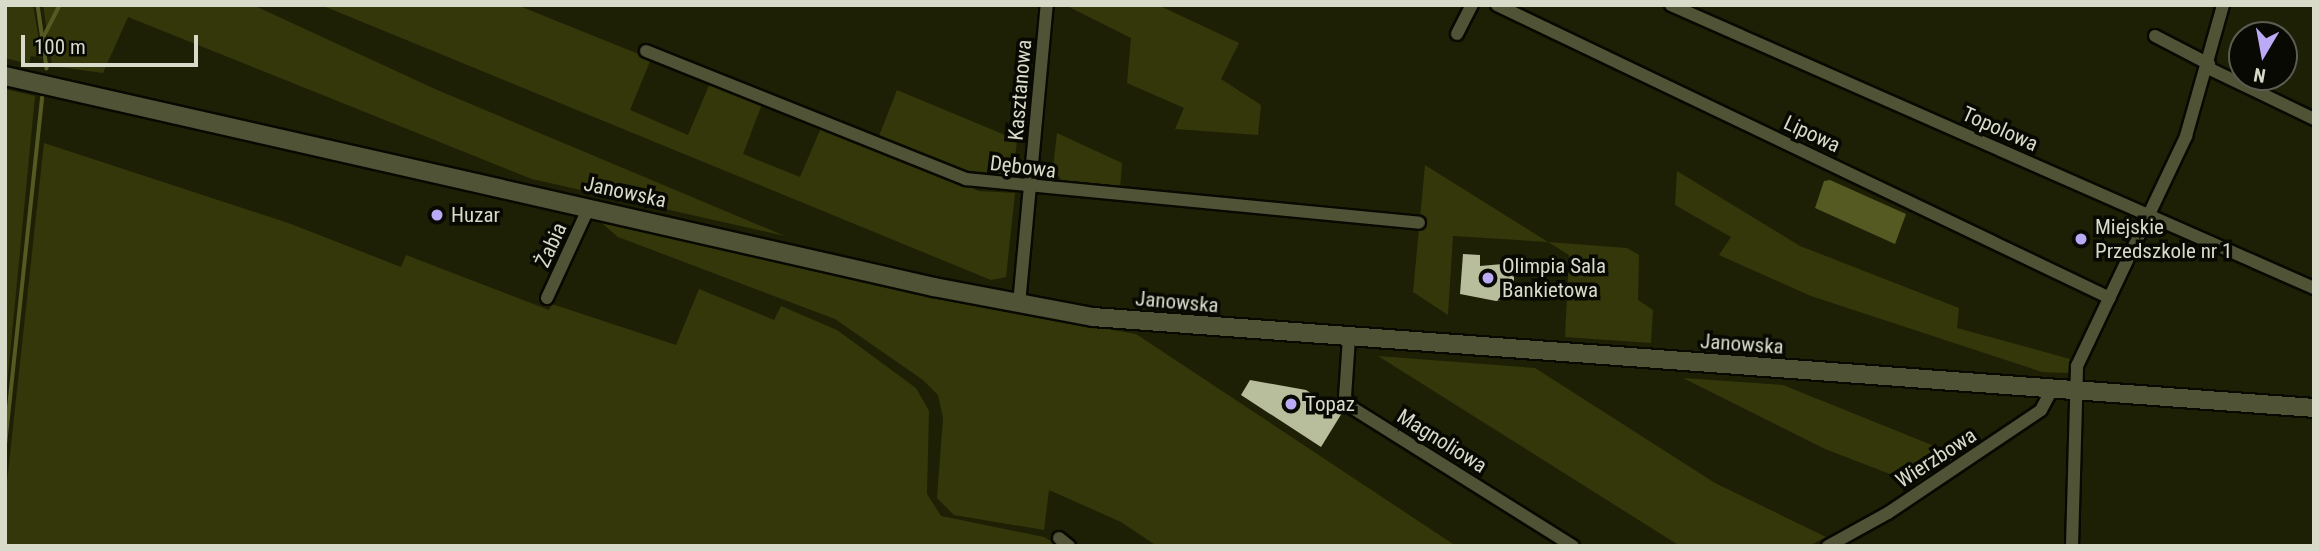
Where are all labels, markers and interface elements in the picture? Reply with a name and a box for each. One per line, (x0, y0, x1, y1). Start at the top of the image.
scale bar (24, 21, 201, 65)
north arrow (2228, 21, 2298, 91)
text: 100 m (34, 35, 86, 59)
street label: Kasztanowa (1003, 39, 1037, 141)
text: N (2252, 63, 2267, 88)
street label: Topolowa (1958, 101, 2042, 157)
street label: Lipowa (1780, 110, 1844, 158)
street label: Dębowa (988, 150, 1058, 184)
street label: Janowska (581, 171, 669, 213)
place label: Huzar (451, 202, 500, 228)
marker: Huzar (429, 207, 445, 223)
place label: Miejskie Przedszkole nr 1 (2095, 214, 2232, 264)
street label: Żabia (530, 219, 572, 271)
marker: Miejskie Przedszkole nr 1 (2073, 231, 2089, 247)
place label: Olimpia Sala Bankietowa (1502, 253, 1606, 303)
marker: Olimpia Sala Bankietowa (1480, 270, 1496, 286)
street label: Janowska (1134, 286, 1220, 318)
street label: Janowska (1699, 329, 1785, 359)
place label: Topaz (1305, 391, 1355, 417)
marker: Topaz (1283, 396, 1299, 412)
street label: Magnoliowa (1393, 404, 1491, 478)
street label: Wierzbowa (1891, 423, 1981, 493)

